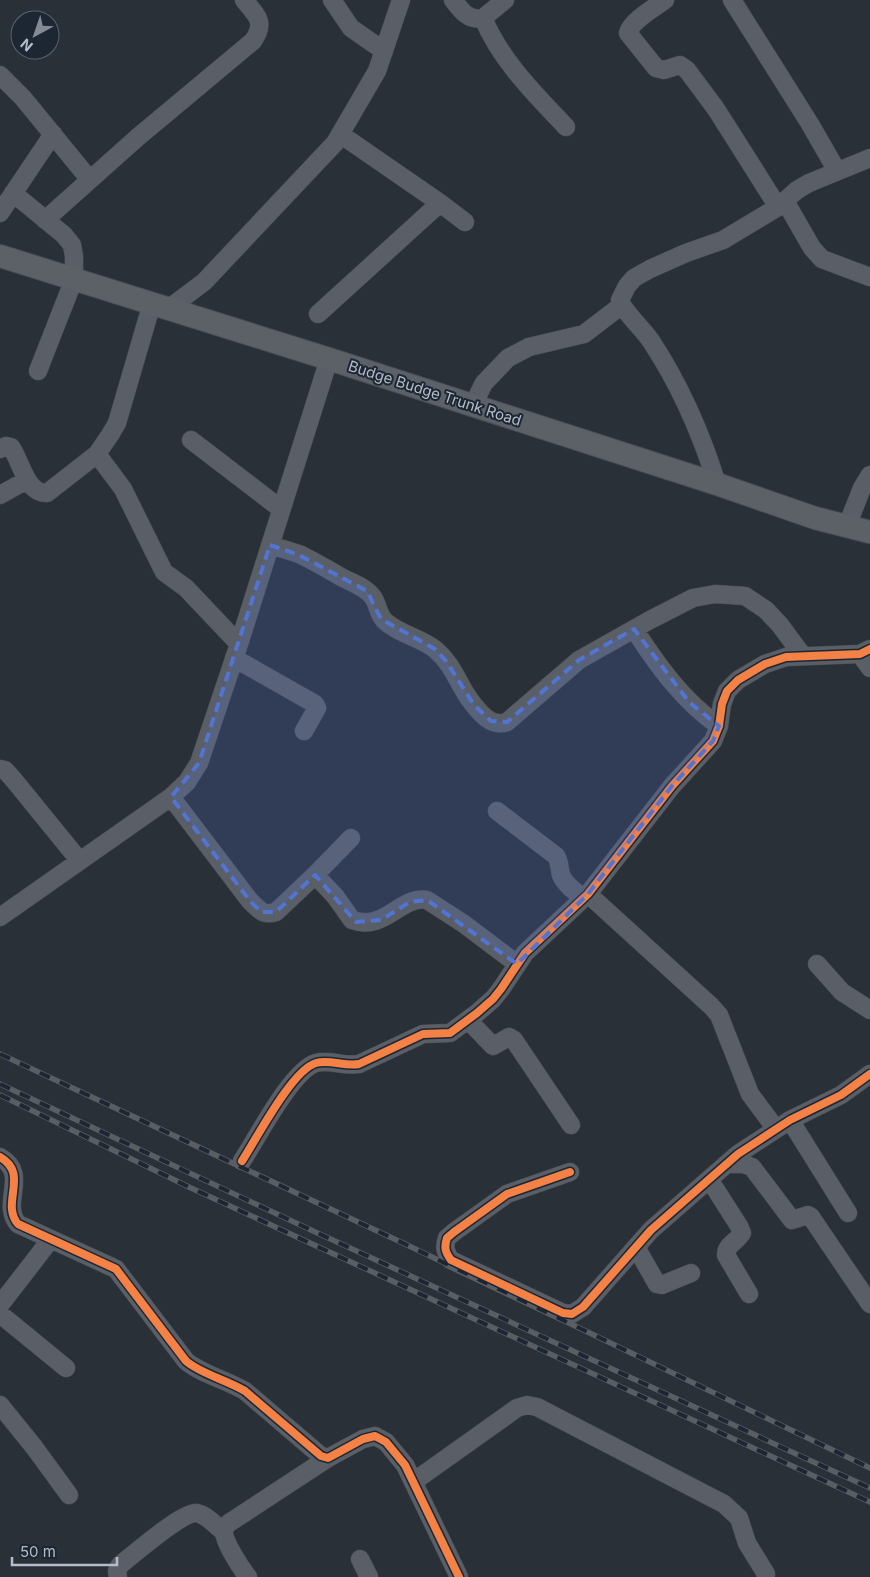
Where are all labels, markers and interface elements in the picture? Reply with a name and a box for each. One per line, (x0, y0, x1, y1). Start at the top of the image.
north arrow (10, 10, 60, 60)
text: N (17, 35, 36, 55)
street label: Budge Budge Trunk Road (346, 356, 524, 430)
scale bar (12, 1534, 118, 1566)
text: 50 m (20, 1542, 56, 1561)

